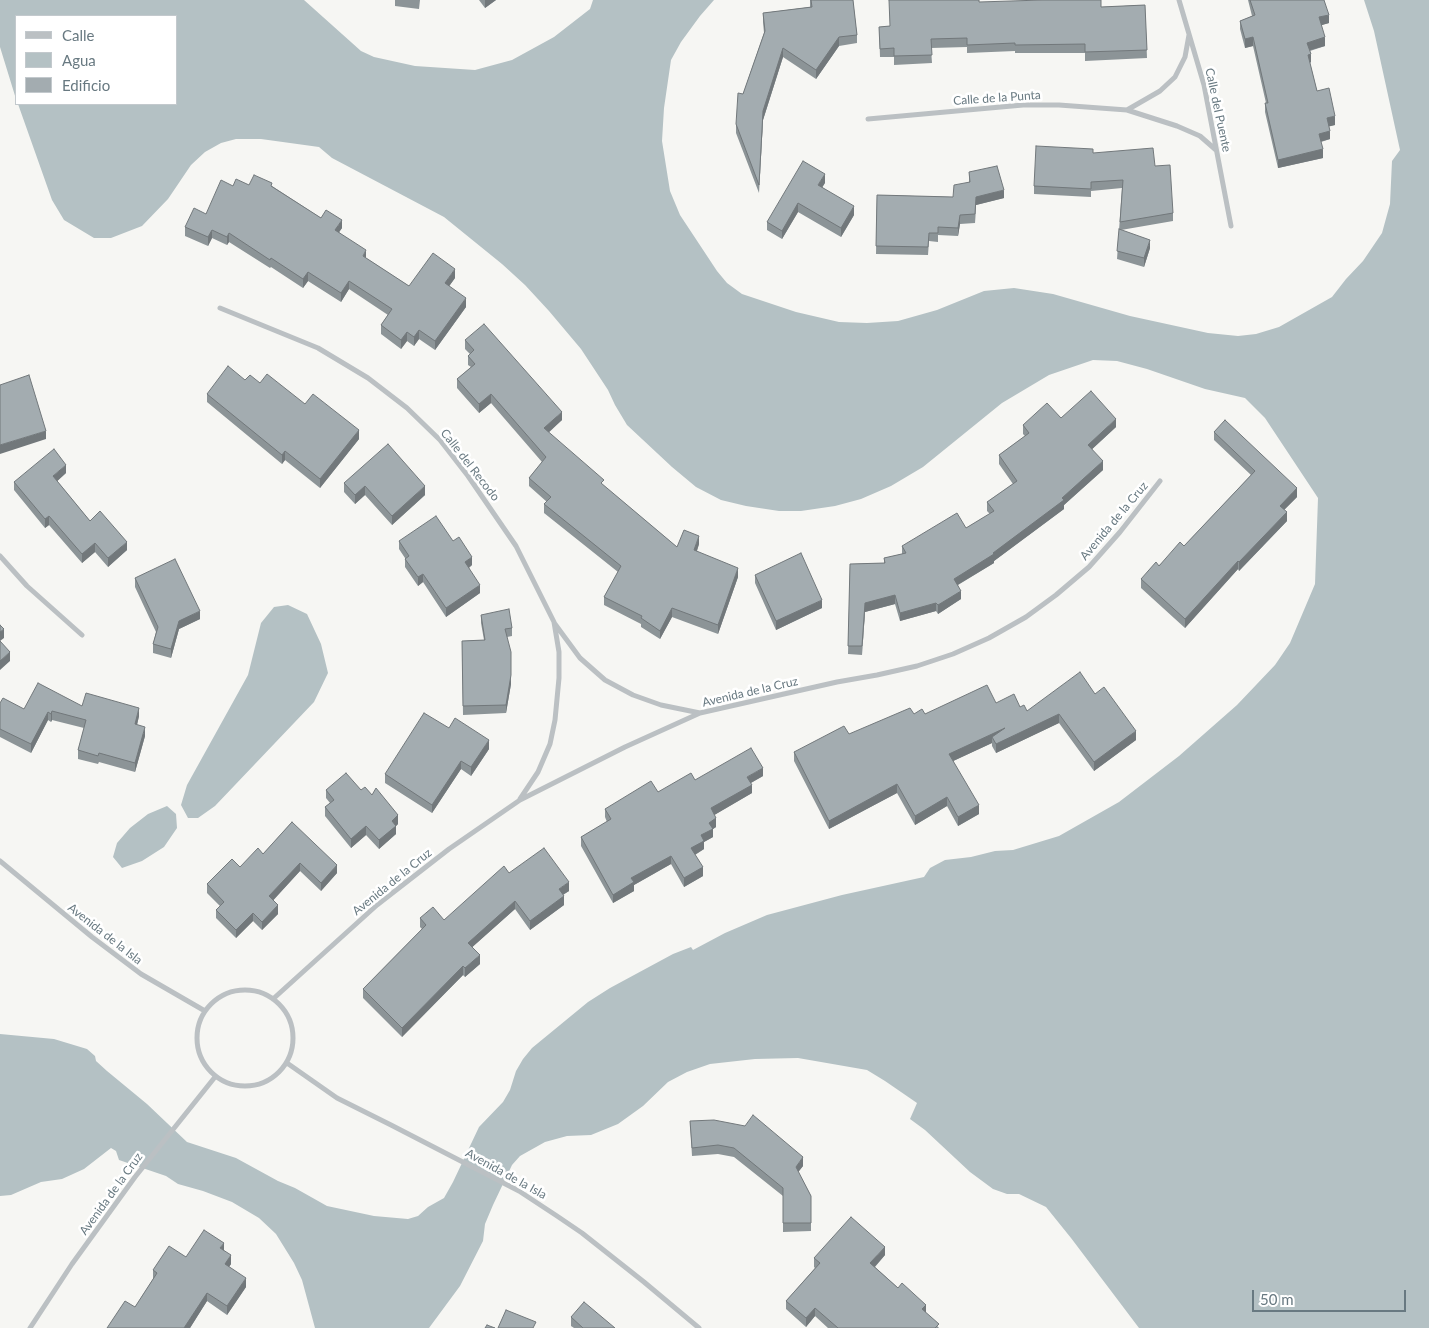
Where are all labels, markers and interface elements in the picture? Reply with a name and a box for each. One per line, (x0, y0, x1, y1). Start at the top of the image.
legend (15, 15, 178, 105)
text: Calle (62, 26, 94, 44)
text: Agua (62, 51, 96, 69)
street label: Calle del Puente (1202, 67, 1234, 153)
text: Edificio (62, 76, 110, 94)
street label: Calle de la Punta (953, 88, 1041, 108)
street label: Calle del Recodo (437, 426, 503, 504)
street label: Avenida de la Cruz (1077, 479, 1151, 563)
street label: Avenida de la Cruz (701, 674, 799, 710)
street label: Avenida de la Cruz (349, 846, 435, 918)
street label: Avenida de la Isla (65, 900, 145, 968)
street label: Avenida de la Isla (463, 1146, 549, 1202)
street label: Avenida de la Cruz (76, 1150, 146, 1238)
scale bar (1254, 1280, 1408, 1312)
text: 50 m (1260, 1290, 1294, 1308)

